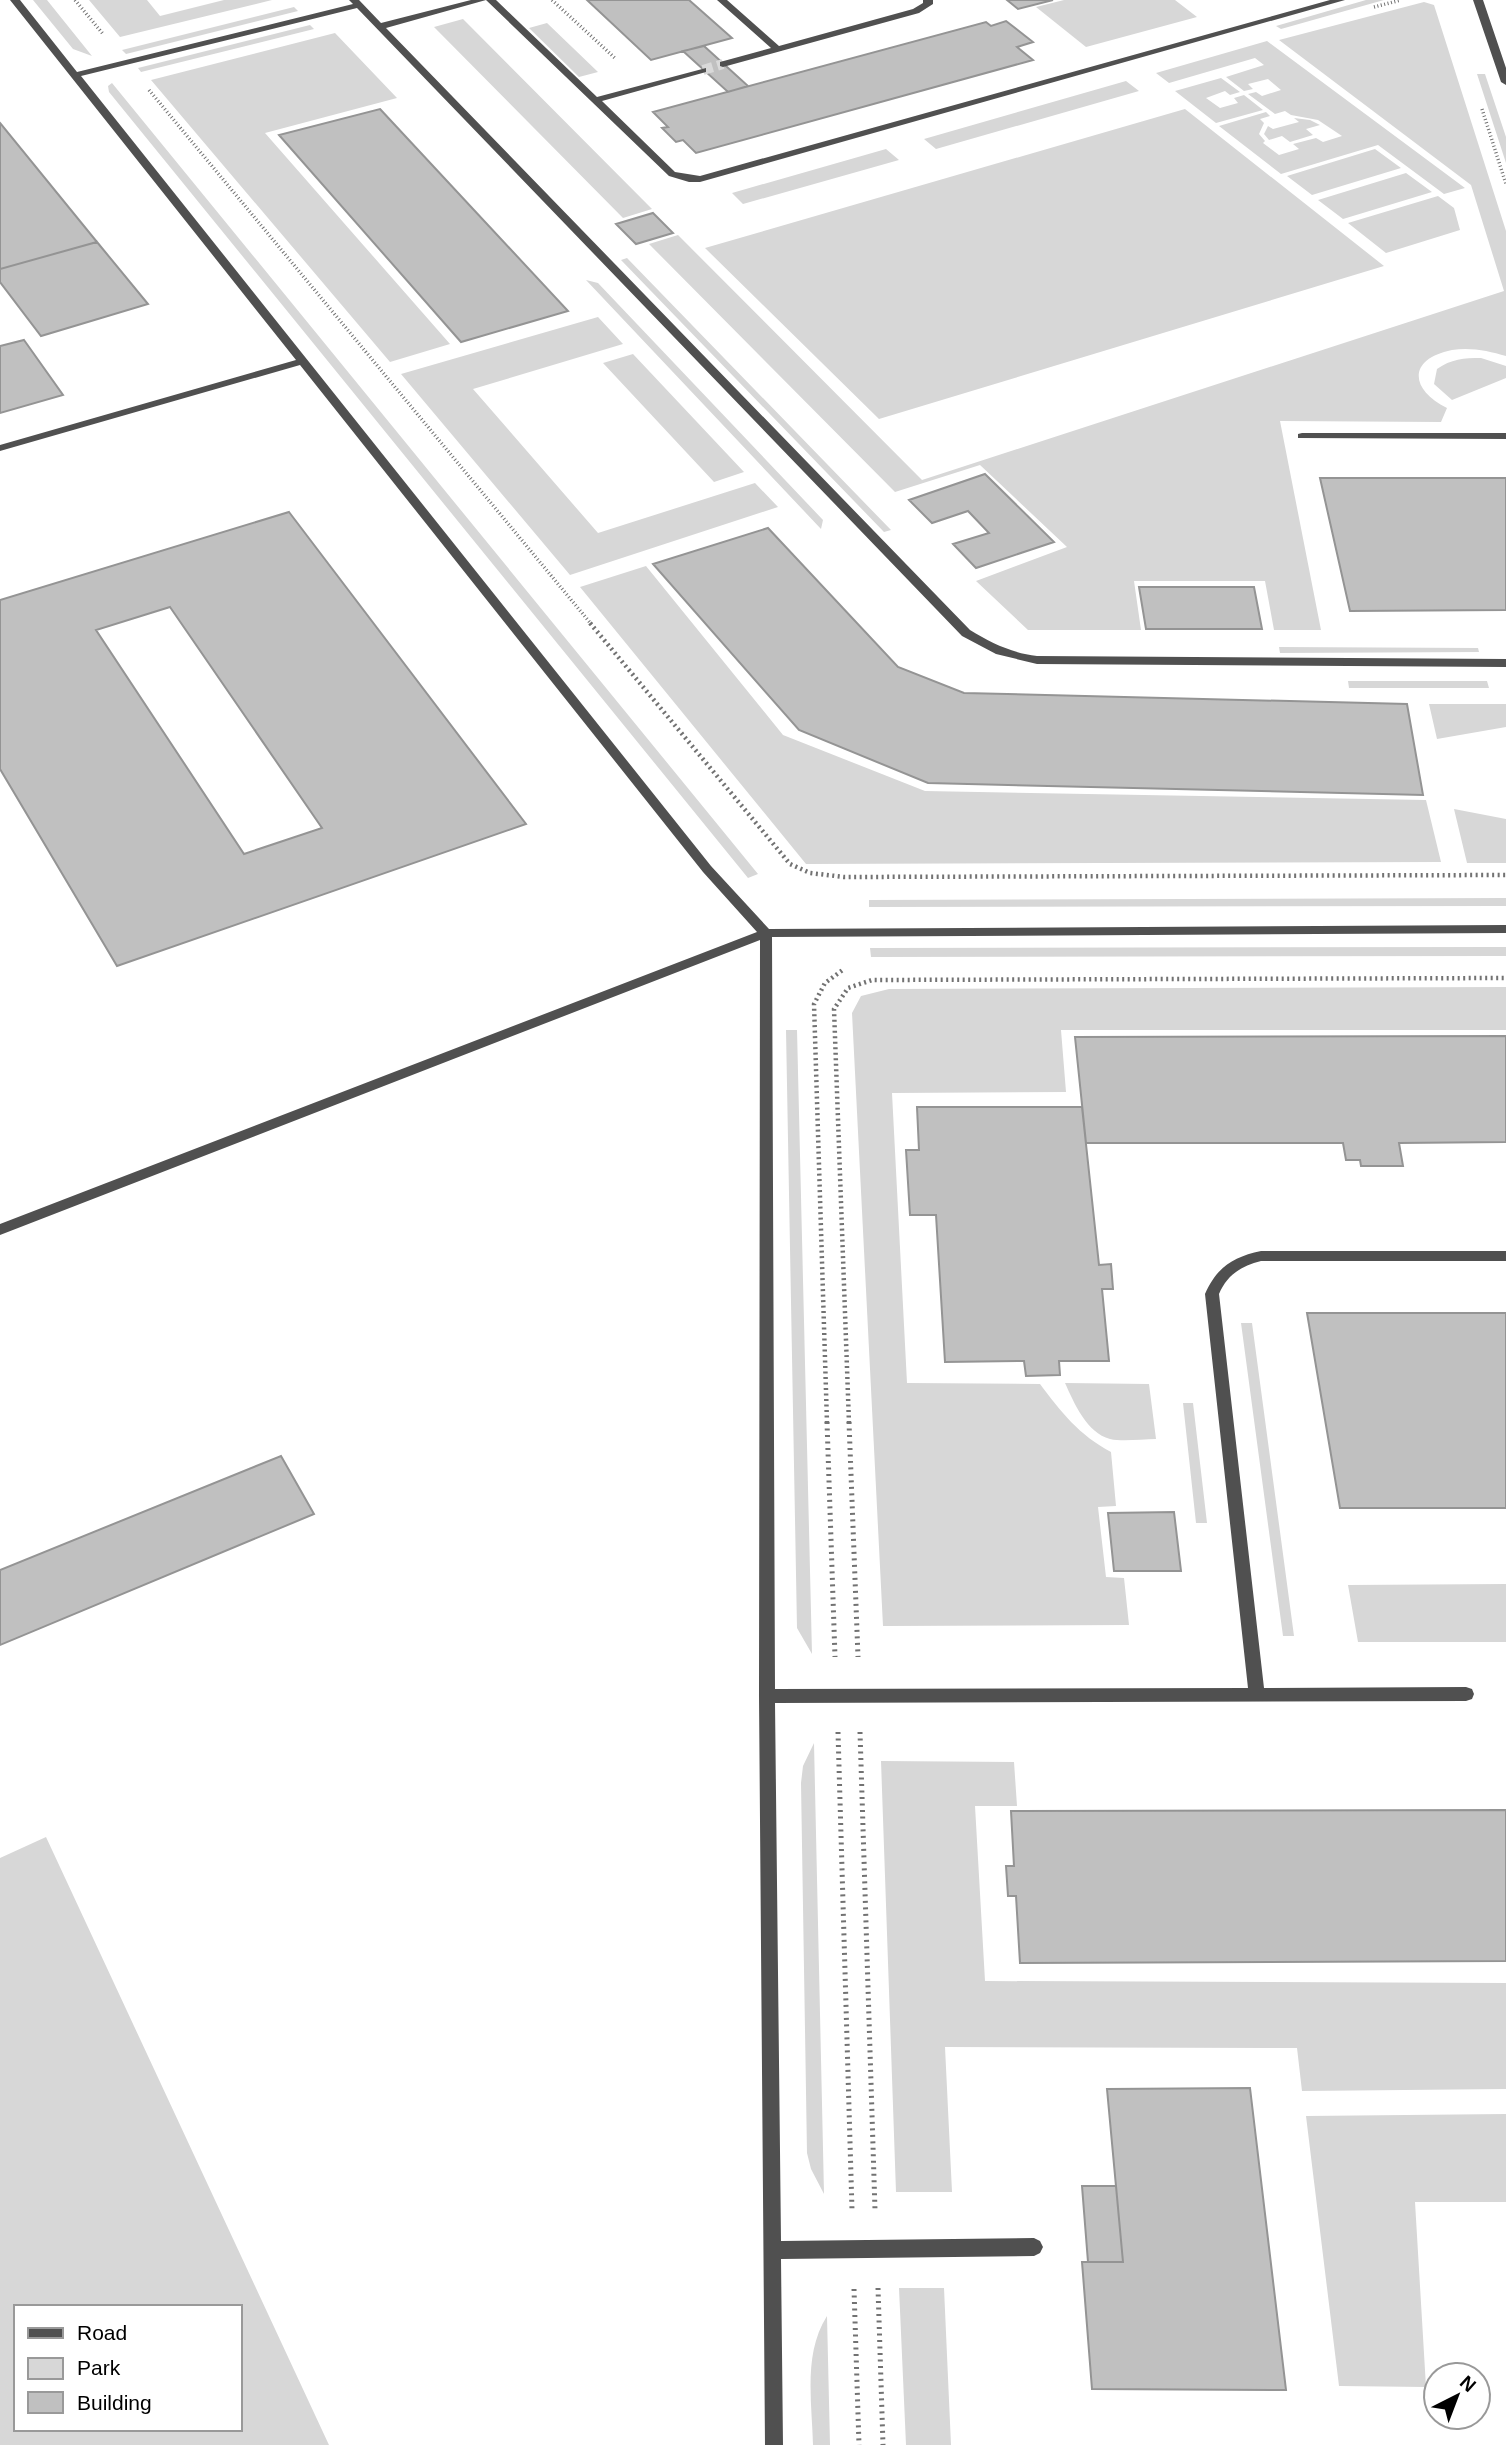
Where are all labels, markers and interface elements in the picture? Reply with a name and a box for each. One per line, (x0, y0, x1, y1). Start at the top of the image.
legend (14, 2305, 242, 2431)
text: Road (77, 2321, 127, 2344)
text: Park (77, 2356, 121, 2379)
north arrow (1422, 2361, 1492, 2431)
text: N (1456, 2371, 1480, 2396)
text: Building (77, 2391, 152, 2414)

